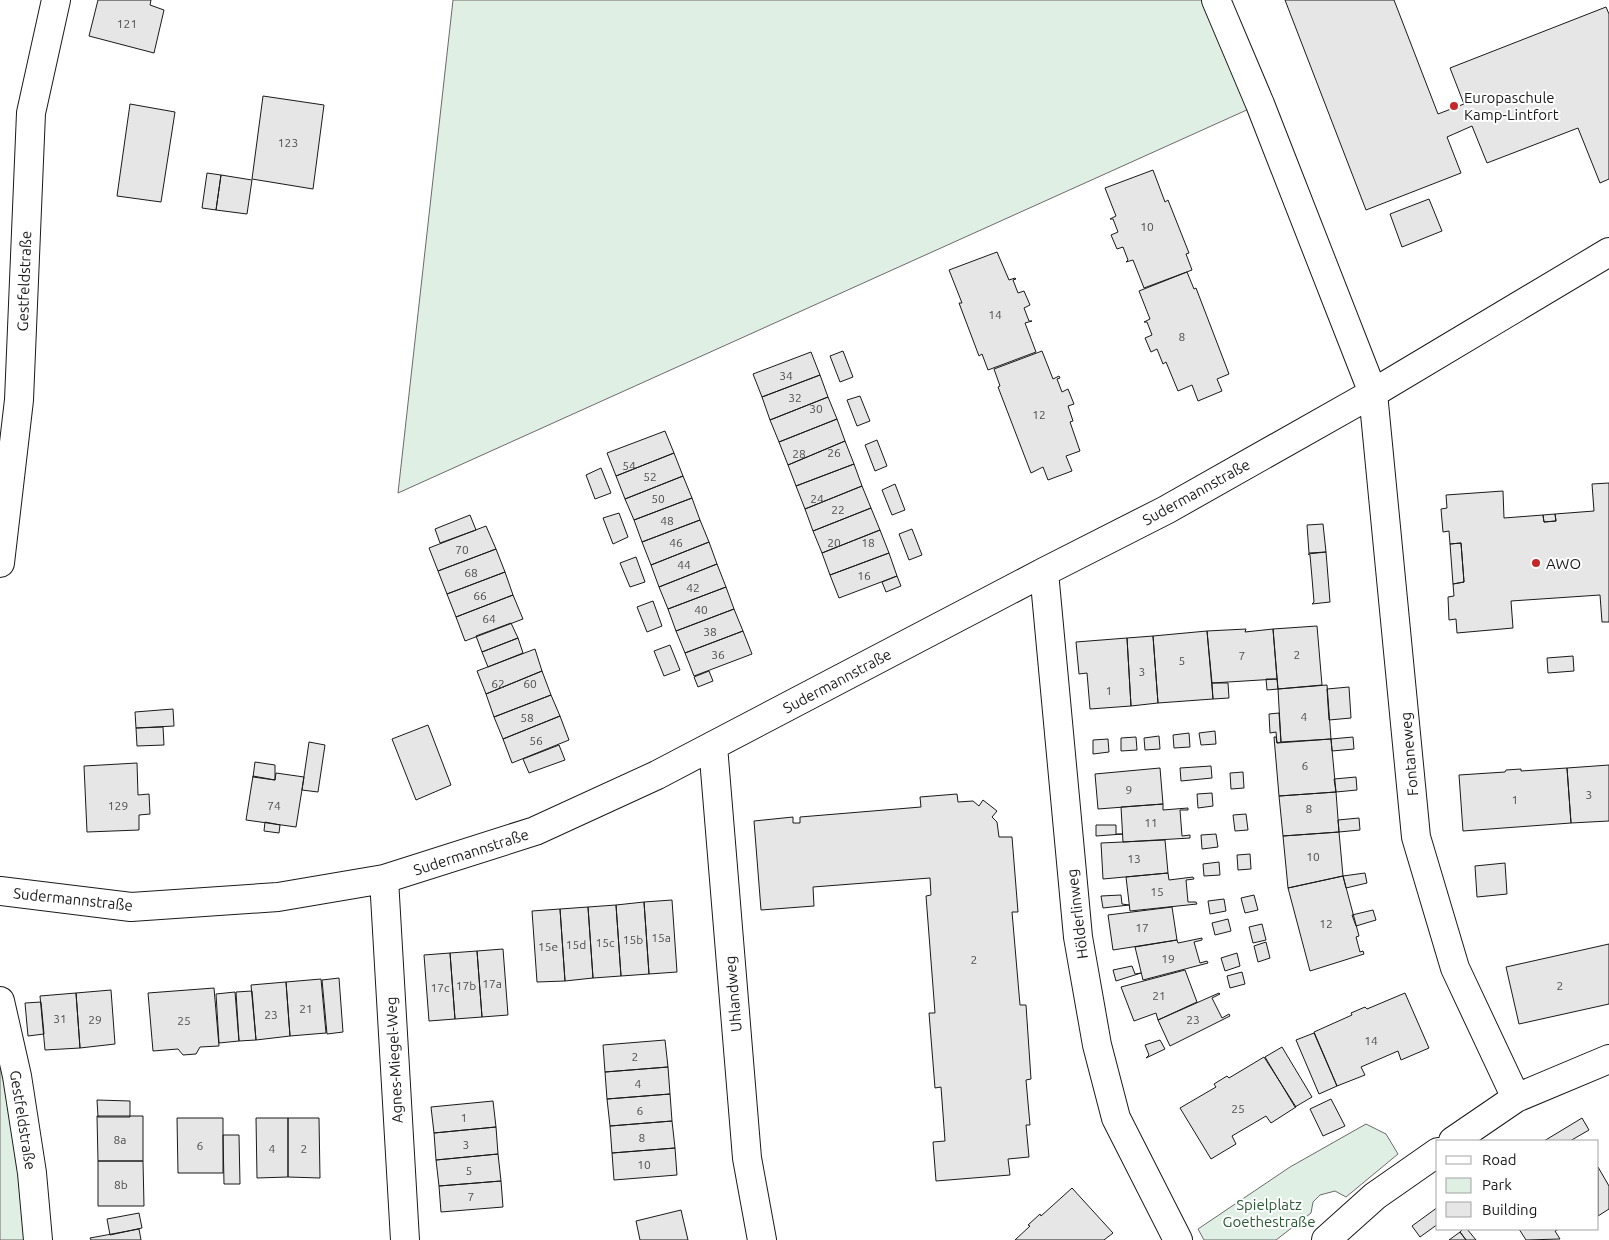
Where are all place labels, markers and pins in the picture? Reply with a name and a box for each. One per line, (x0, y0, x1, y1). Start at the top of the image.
place label: Europaschule Kamp-Lintfort (1464, 89, 1559, 123)
marker: Europaschule Kamp-Lintfort (1448, 100, 1460, 112)
place label: AWO (1546, 555, 1581, 572)
marker: AWO (1530, 557, 1542, 569)

